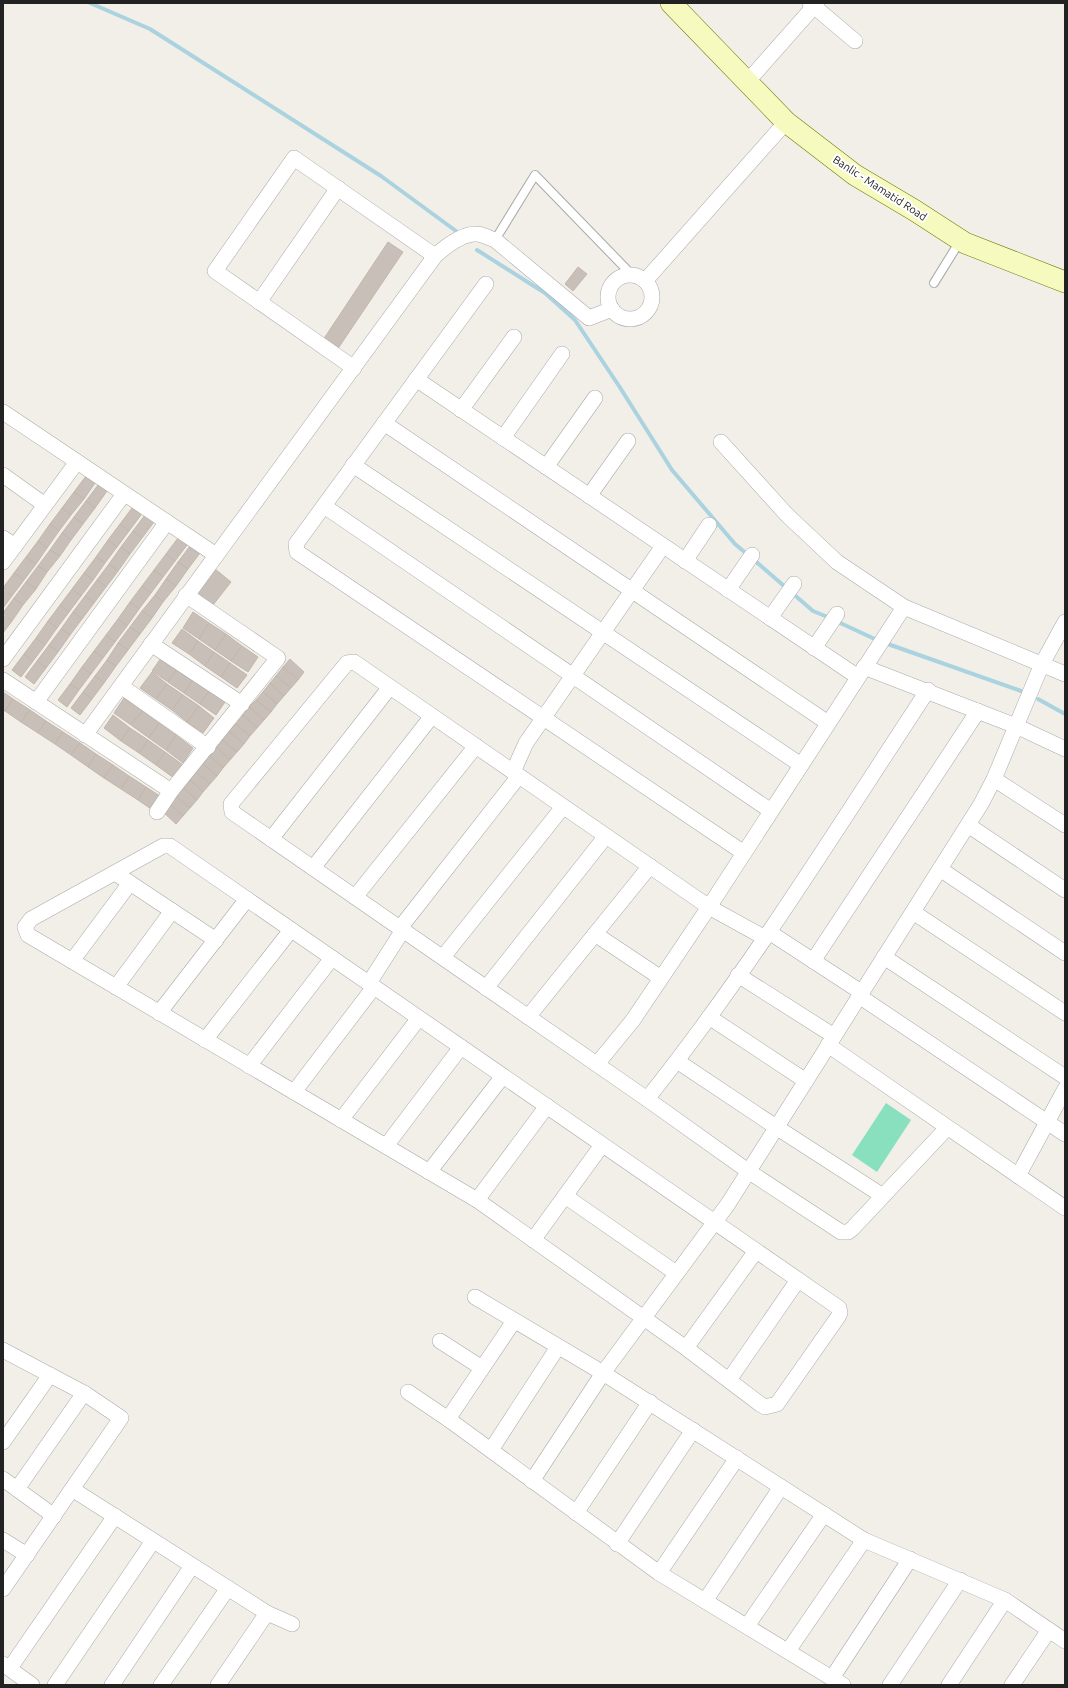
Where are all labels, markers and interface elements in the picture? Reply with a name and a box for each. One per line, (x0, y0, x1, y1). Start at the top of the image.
street label: Banlic - Mamatid Road (831, 153, 929, 223)

